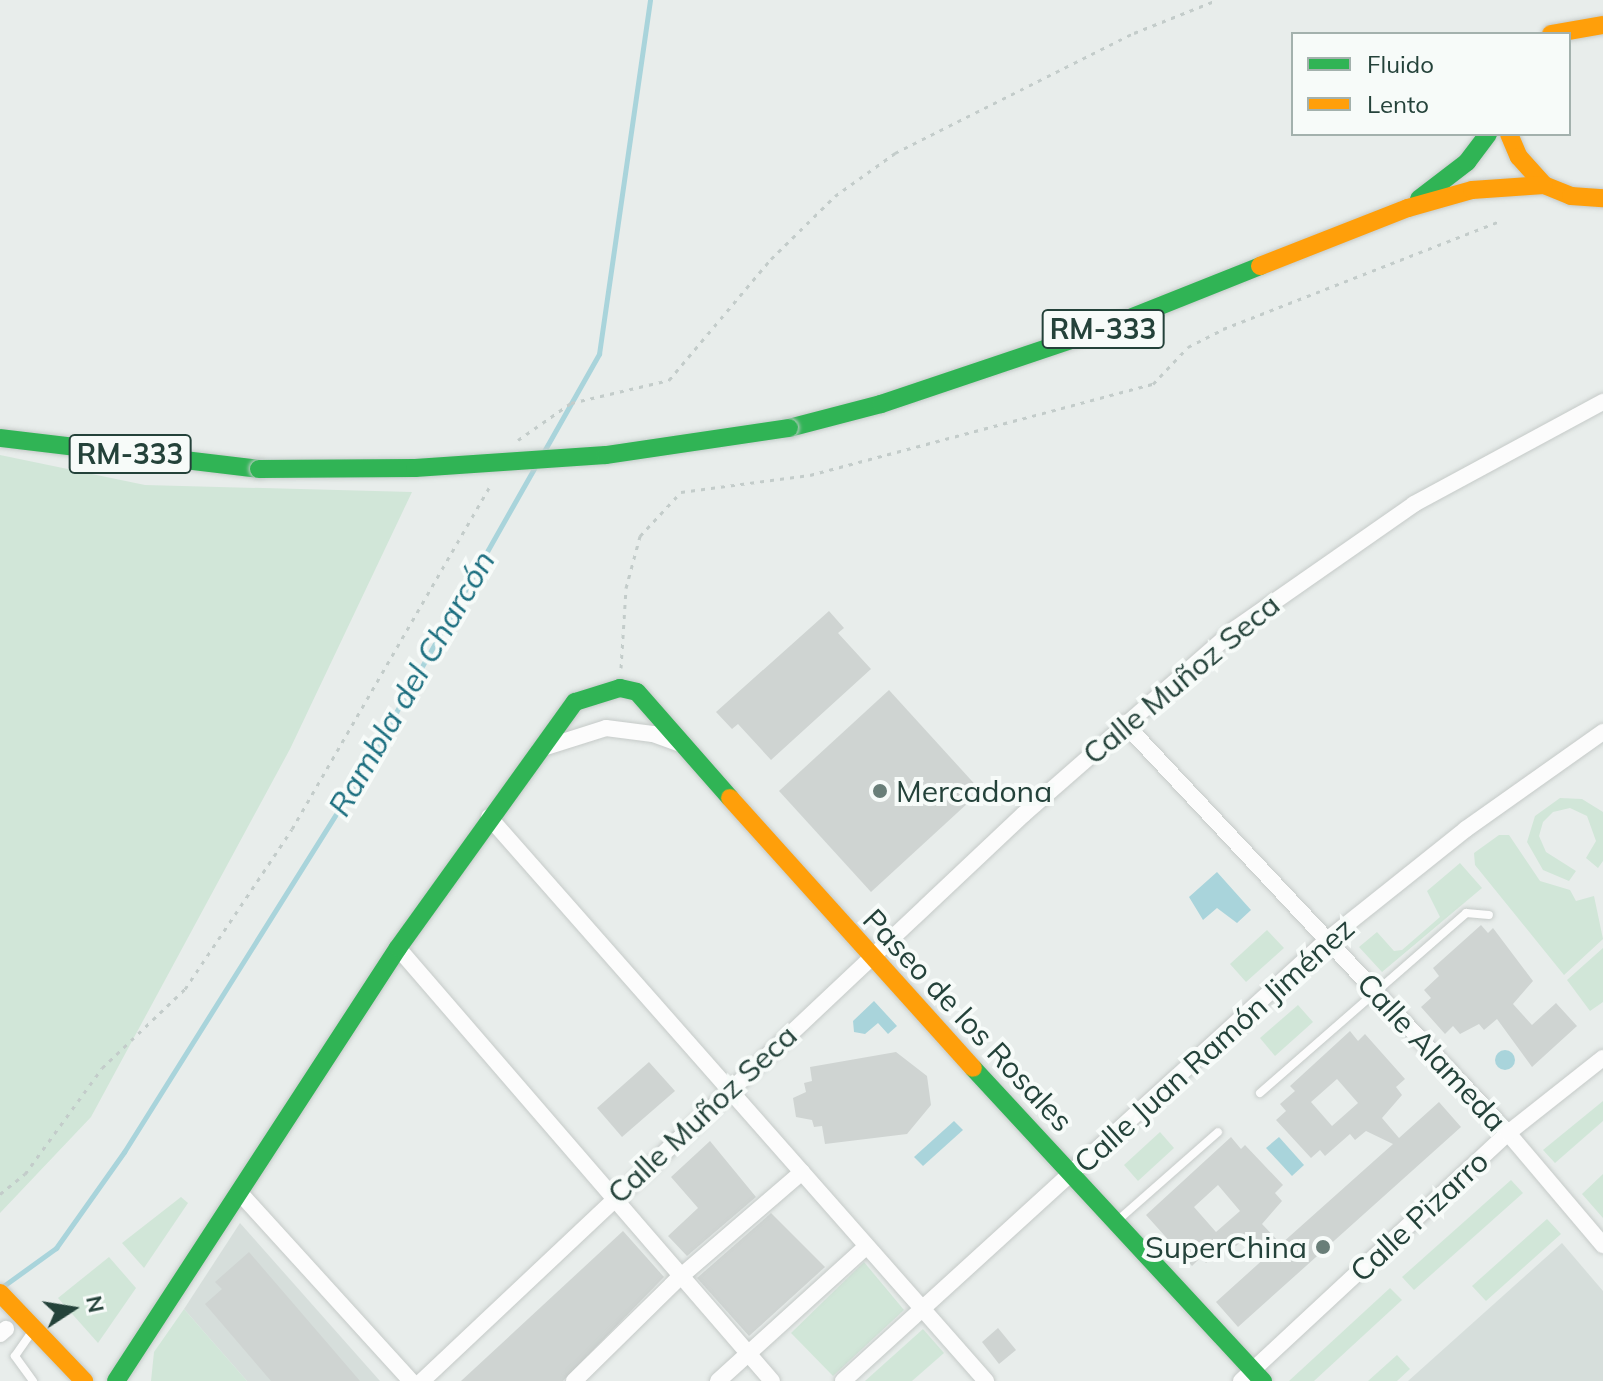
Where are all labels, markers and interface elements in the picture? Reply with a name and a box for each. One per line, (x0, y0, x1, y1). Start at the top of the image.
legend (1291, 32, 1571, 136)
text: Fluido (1367, 49, 1434, 79)
text: Lento (1367, 89, 1429, 119)
road number: RM-333 (1041, 305, 1165, 353)
road number: RM-333 (68, 430, 192, 478)
water label: Rambla del Charcón (319, 543, 503, 823)
street label: Calle Muñoz Seca (1076, 586, 1286, 772)
place label: Mercadona (896, 773, 1052, 809)
marker: Mercadona (871, 782, 889, 800)
street label: Paseo de los Rosales (856, 901, 1080, 1139)
street label: Calle Juan Ramón Jiménez (1067, 910, 1361, 1180)
street label: Calle Alameda (1350, 966, 1514, 1138)
street label: Calle Muñoz Seca (600, 1017, 804, 1211)
street label: Calle Pizarro (1343, 1143, 1495, 1289)
place label: SuperChina (1145, 1229, 1307, 1265)
marker: SuperChina (1314, 1238, 1332, 1256)
north arrow (32, 1269, 112, 1349)
text: N (80, 1293, 111, 1315)

